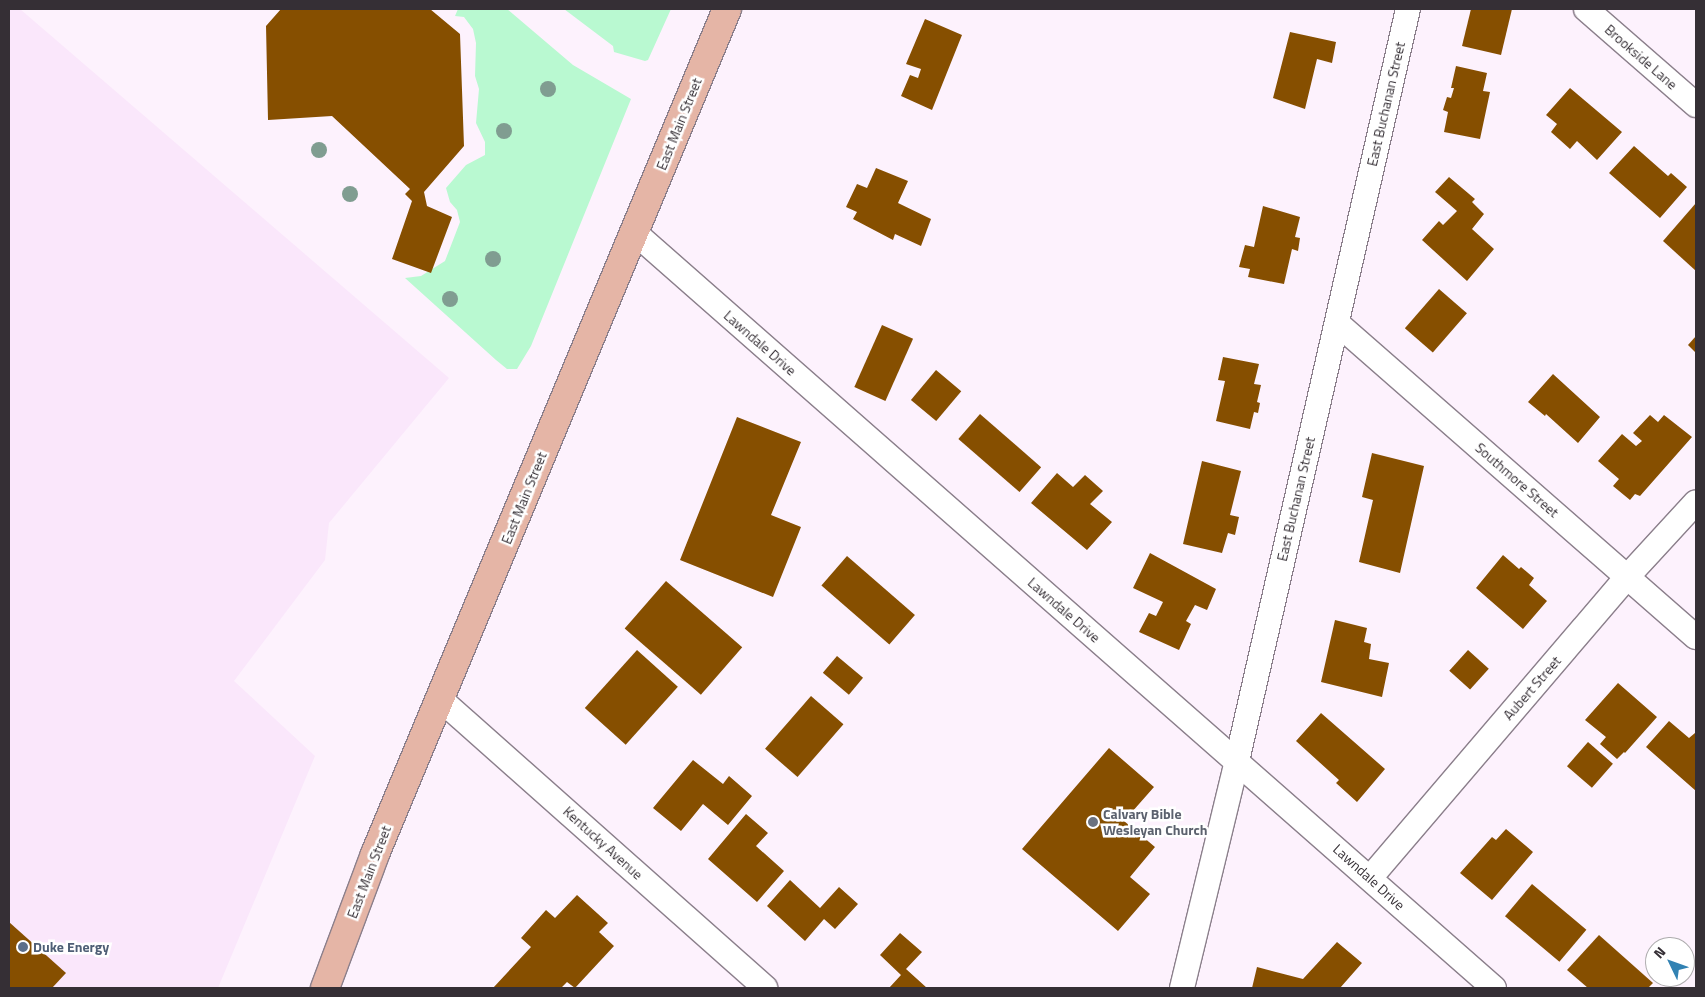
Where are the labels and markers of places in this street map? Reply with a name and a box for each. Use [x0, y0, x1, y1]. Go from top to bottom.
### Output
place label: Calvary Bible Wesleyan Church [1103, 806, 1207, 839]
marker: Calvary Bible Wesleyan Church [1087, 816, 1099, 828]
place label: Duke Energy [33, 939, 109, 955]
marker: Duke Energy [17, 941, 29, 953]

